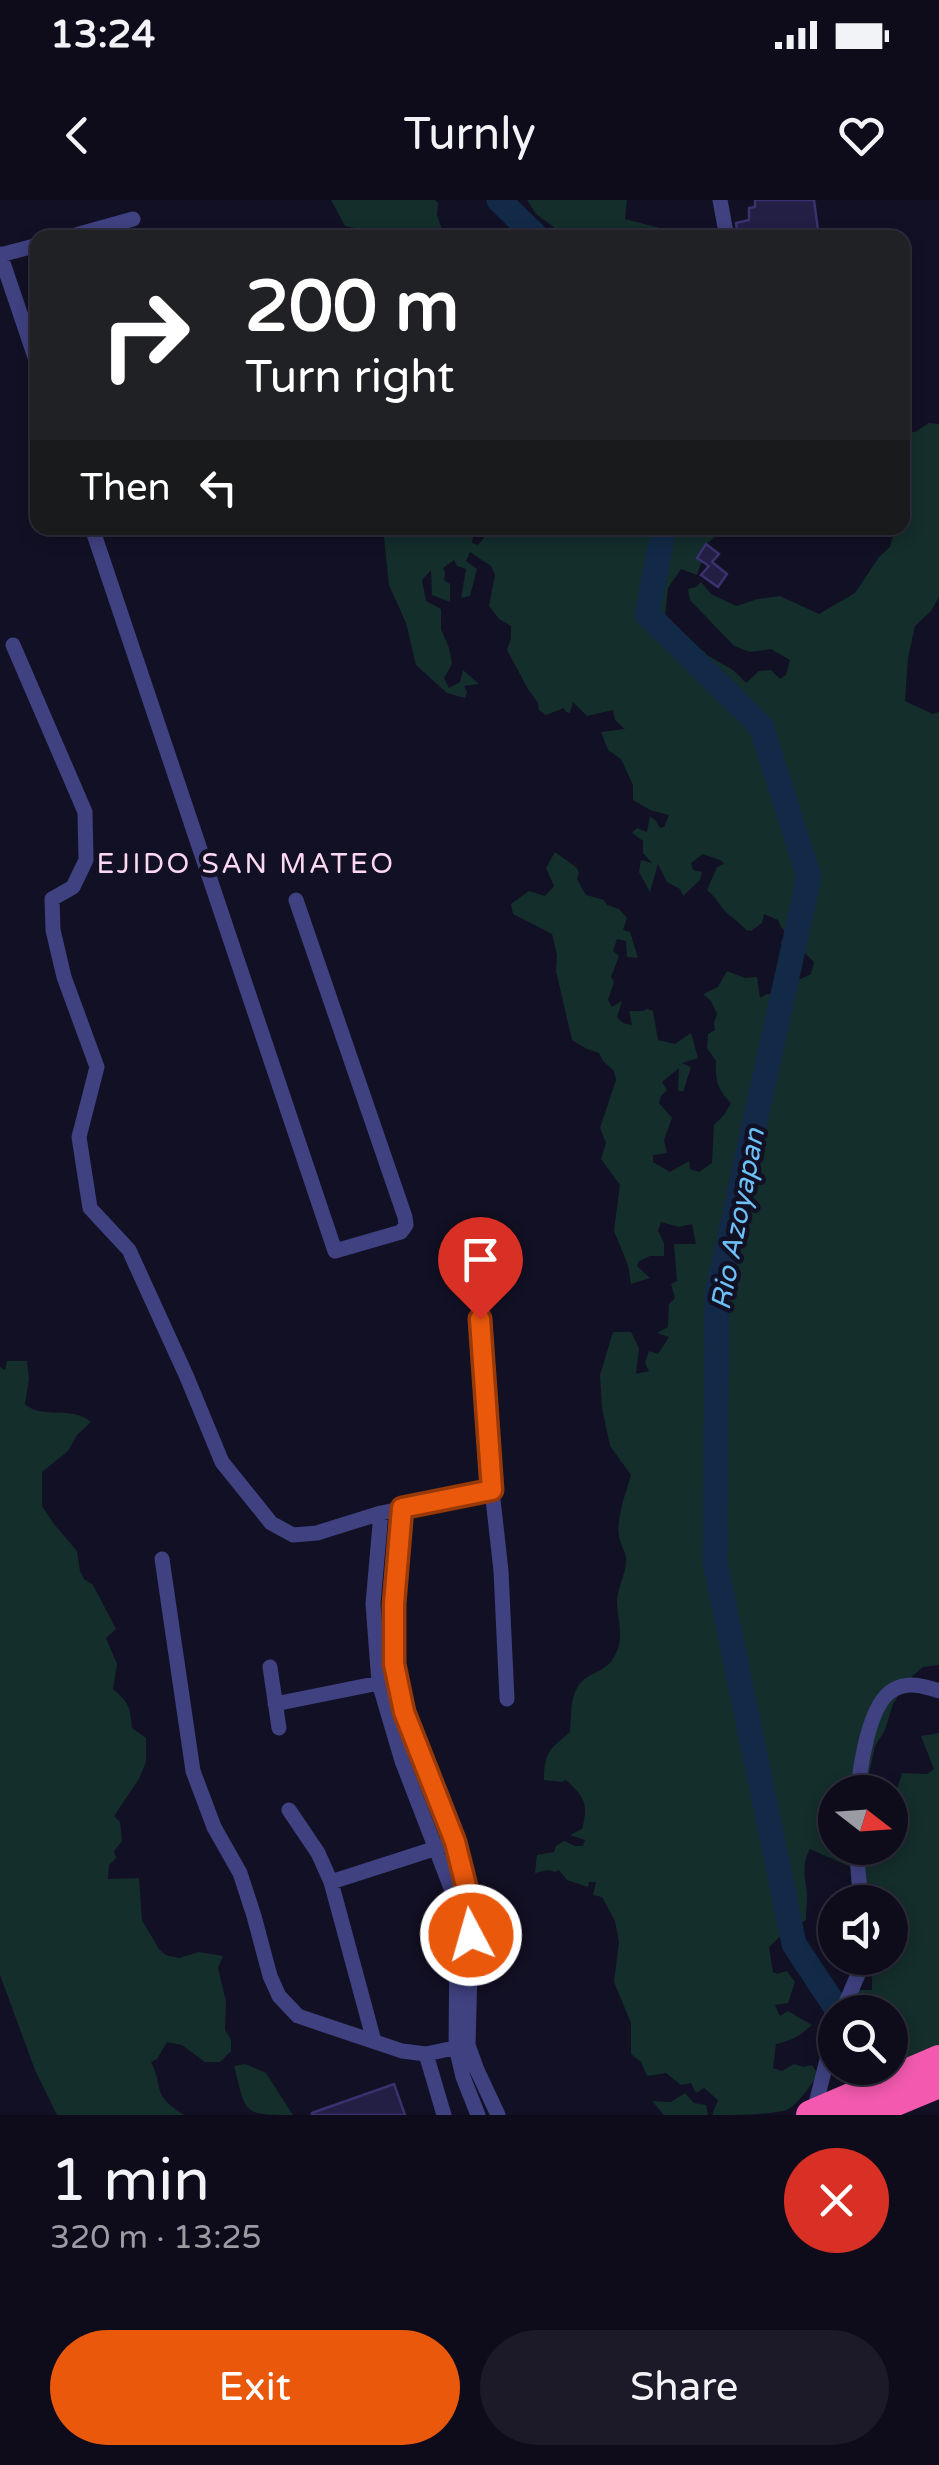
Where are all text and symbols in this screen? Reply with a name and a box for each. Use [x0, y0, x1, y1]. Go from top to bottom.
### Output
text: 13:24 [50, 12, 155, 58]
icon: back [50, 108, 105, 163]
text: Turnly [403, 108, 536, 162]
icon: heart [834, 108, 889, 163]
text: 200 m [245, 266, 459, 350]
icon: right [80, 270, 210, 400]
text: Turn right [245, 351, 454, 405]
icon: left [191, 460, 246, 515]
text: Then [80, 465, 171, 511]
district label: EJIDO SAN MATEO [97, 847, 396, 881]
water label: Rio Azoyapan [704, 1125, 772, 1313]
pin [438, 1217, 523, 1320]
icon: arrive [453, 1232, 508, 1287]
north arrow [818, 1775, 908, 1865]
map controls [818, 1775, 908, 2085]
position arrow [419, 1883, 523, 1987]
button: sound [818, 1885, 908, 1975]
button: search [818, 1995, 908, 2085]
text: 1 min [50, 2145, 210, 2217]
button: close [784, 2148, 889, 2253]
text: 320 m · 13:25 [50, 2219, 262, 2257]
button: Exit [50, 2330, 460, 2445]
button: Share [480, 2330, 889, 2445]

